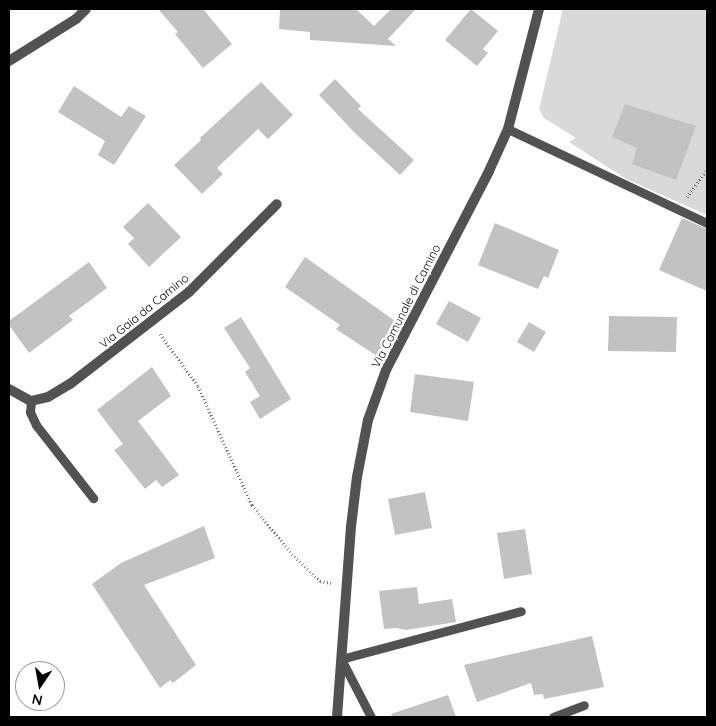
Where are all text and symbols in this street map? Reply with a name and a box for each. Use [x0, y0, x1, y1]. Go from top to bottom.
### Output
street label: Via Comunale di Camino [369, 242, 443, 370]
street label: Via Gaia da Camino [96, 271, 192, 351]
north arrow [15, 661, 65, 711]
text: N [30, 690, 44, 710]

